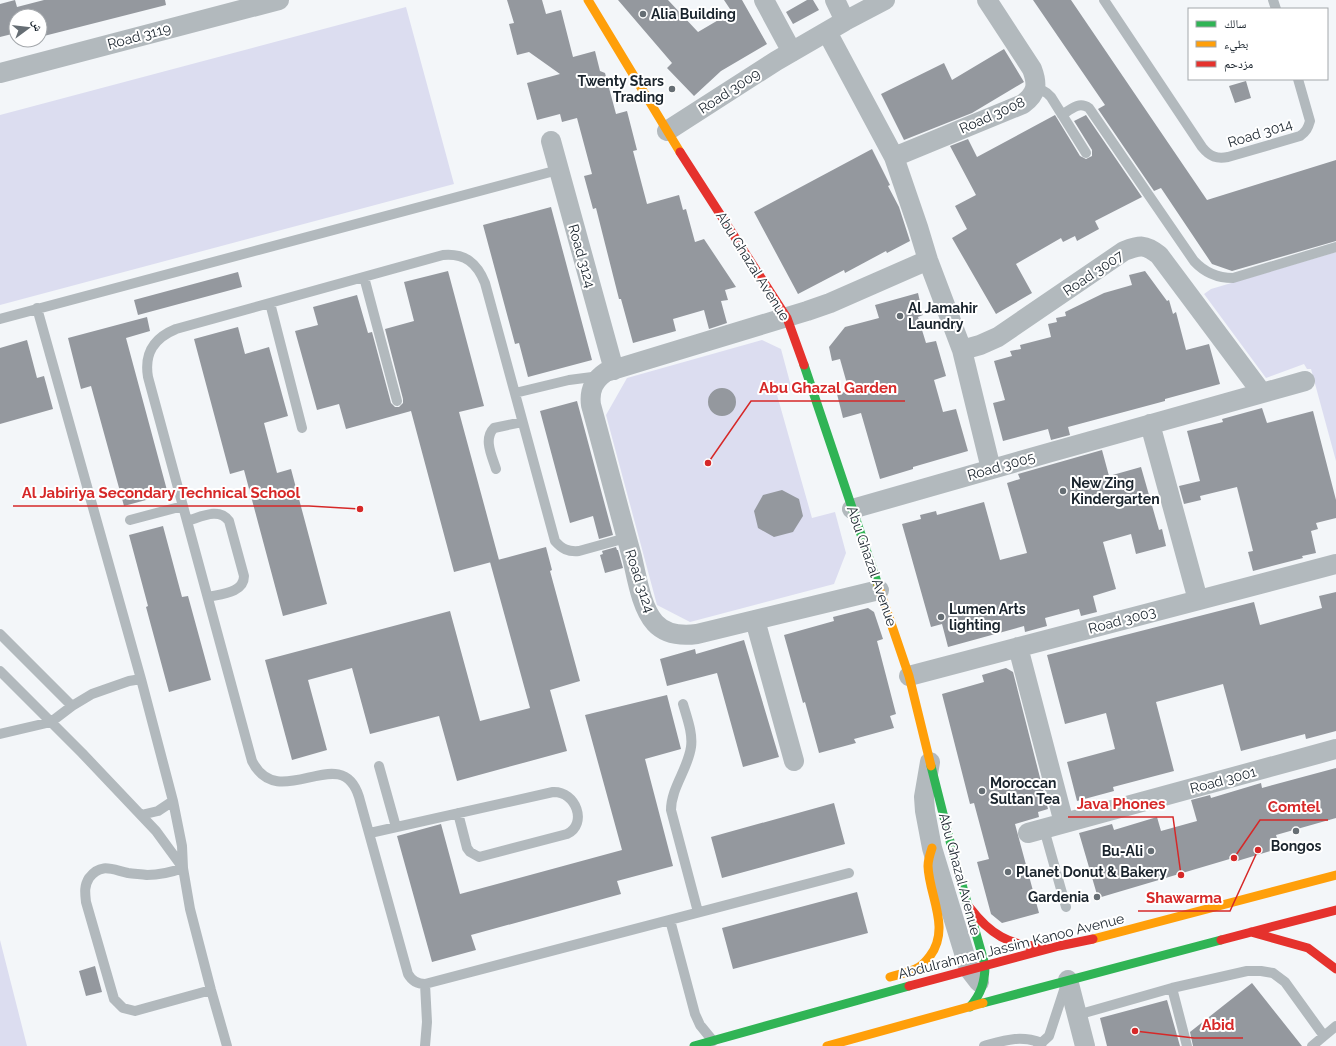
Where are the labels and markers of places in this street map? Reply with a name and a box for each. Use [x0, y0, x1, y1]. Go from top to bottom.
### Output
place label: Alia Building [651, 6, 736, 22]
marker: Alia Building [638, 9, 648, 19]
place label: Twenty Stars Trading [578, 73, 664, 105]
marker: Twenty Stars Trading [667, 84, 677, 94]
place label: Al Jamahir Laundry [908, 300, 978, 332]
marker: Al Jamahir Laundry [895, 311, 905, 321]
callout: Abu Ghazal Garden [751, 374, 905, 401]
place label: New Zing Kindergarten [1071, 475, 1160, 507]
callout: Al Jabiriya Secondary Technical School [13, 479, 309, 506]
marker: New Zing Kindergarten [1058, 486, 1068, 496]
place label: Lumen Arts lighting [949, 601, 1026, 633]
marker: Lumen Arts lighting [936, 612, 946, 622]
place label: Moroccan Sultan Tea [990, 775, 1060, 807]
marker: Moroccan Sultan Tea [977, 786, 987, 796]
callout: Java Phones [1068, 790, 1173, 817]
callout: Comtel [1260, 793, 1328, 820]
marker: Bongos [1291, 826, 1301, 836]
place label: Bongos [1271, 838, 1321, 854]
place label: Bu-Ali [1102, 843, 1143, 859]
marker: Bu-Ali [1146, 846, 1156, 856]
place label: Planet Donut & Bakery [1016, 864, 1167, 880]
marker: Planet Donut & Bakery [1003, 867, 1013, 877]
callout: Shawarma [1138, 884, 1230, 911]
place label: Gardenia [1028, 889, 1089, 905]
marker: Gardenia [1092, 892, 1102, 902]
callout: Abid [1194, 1011, 1243, 1038]

